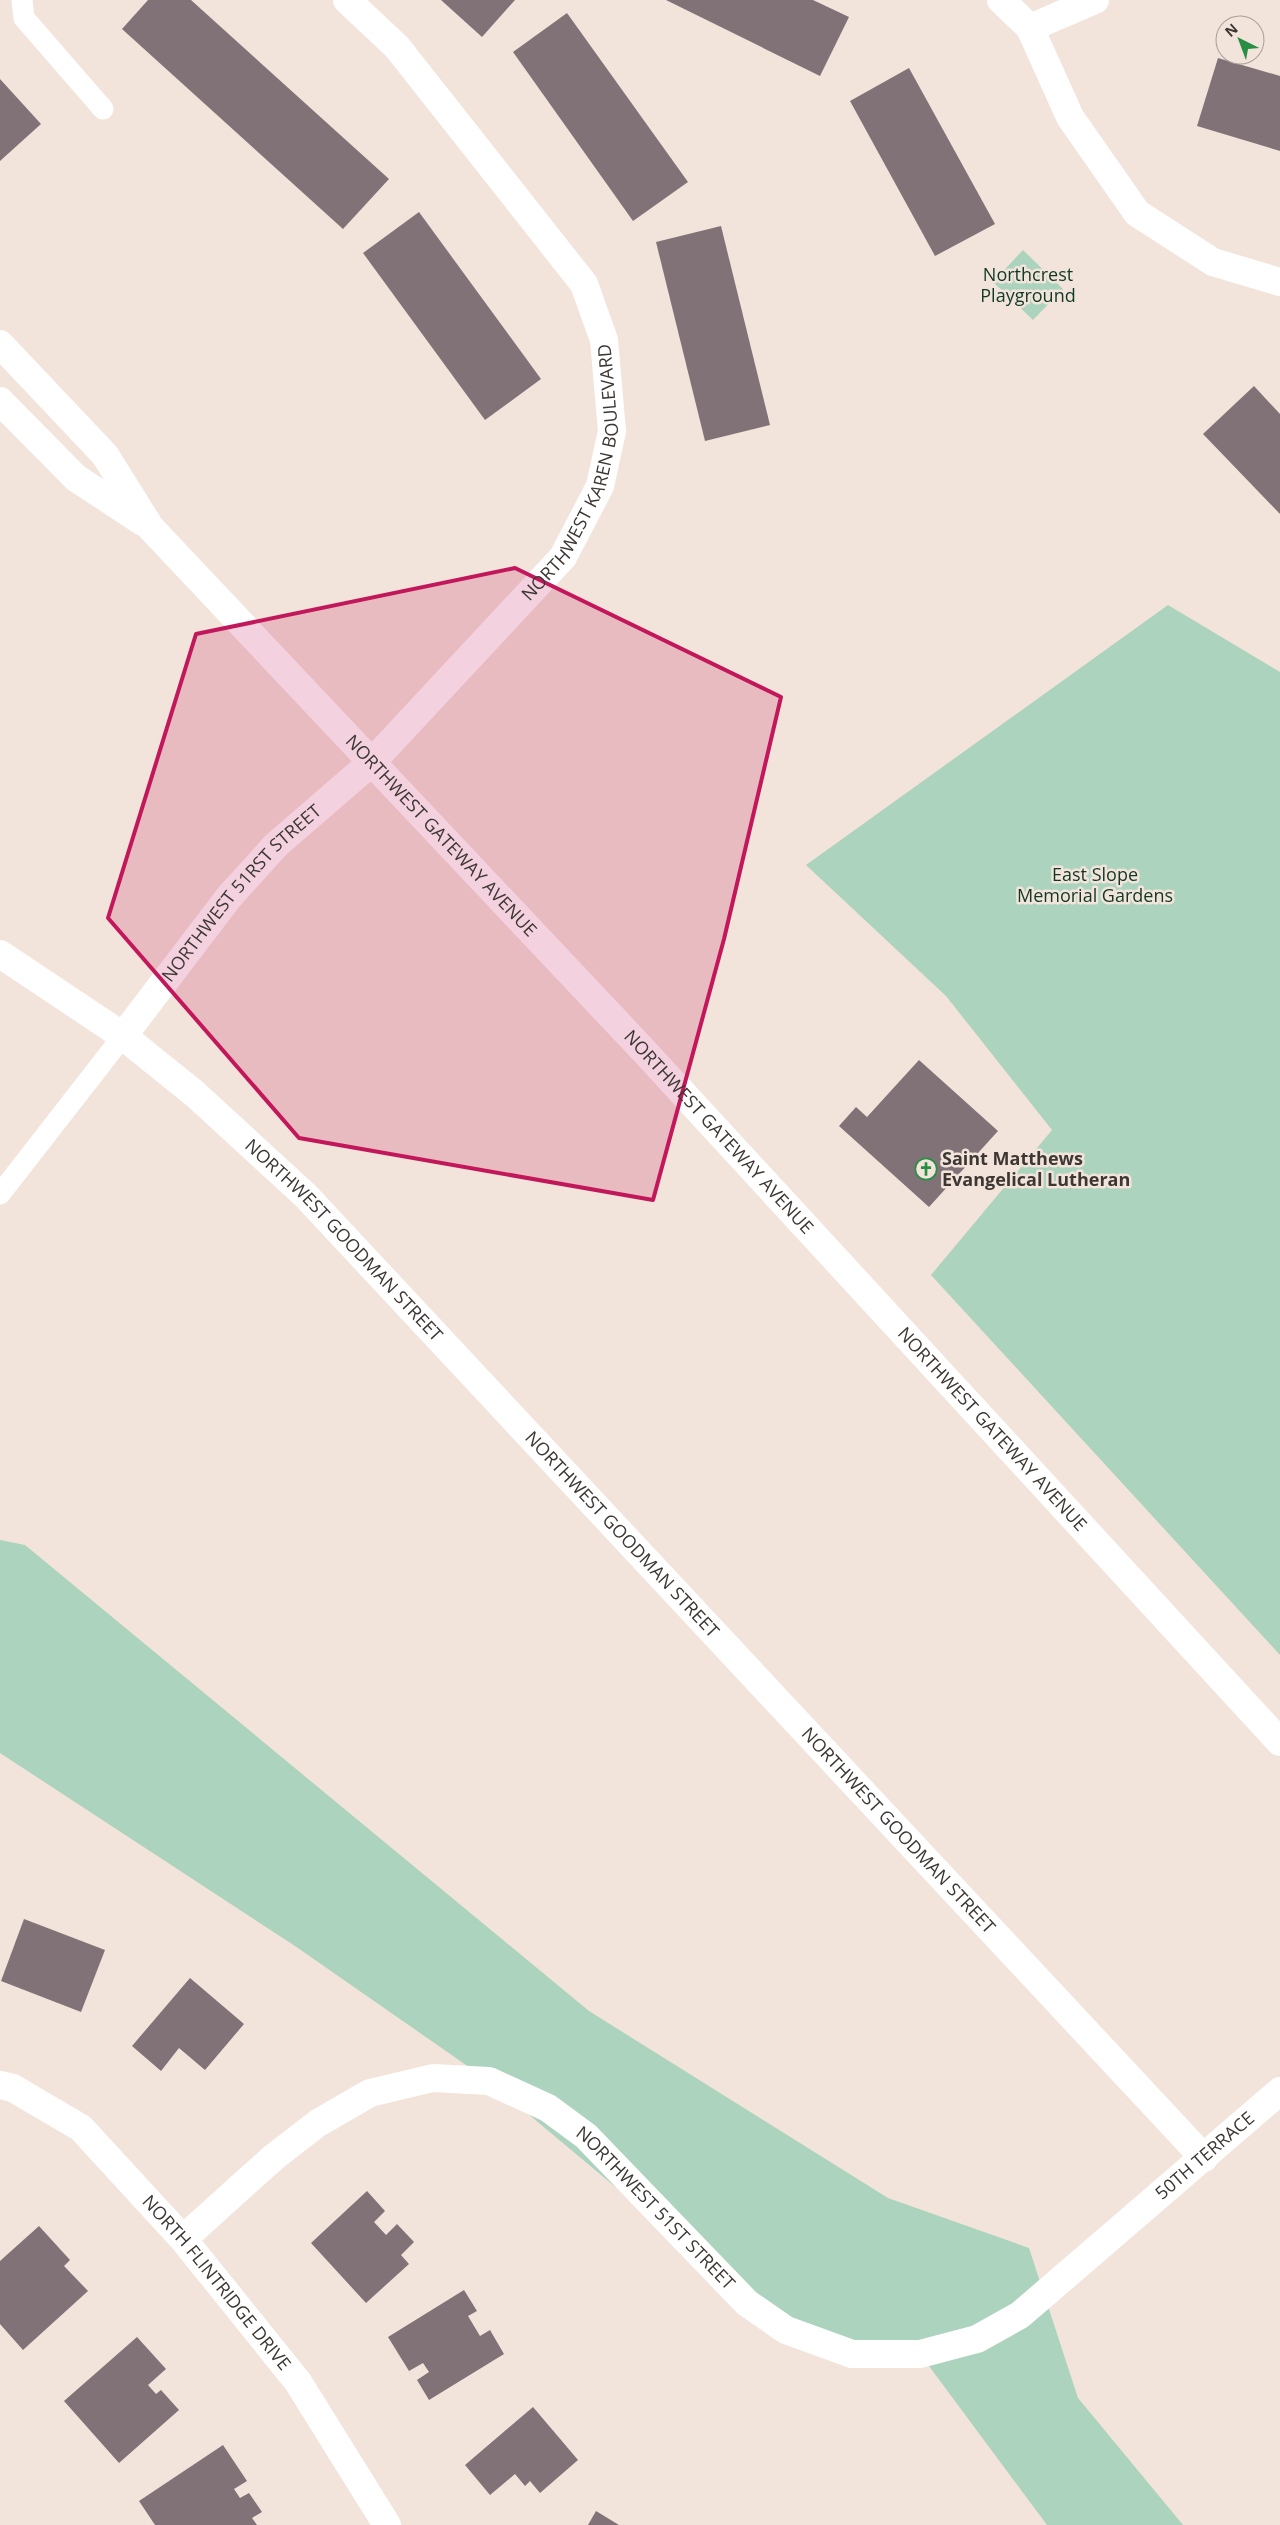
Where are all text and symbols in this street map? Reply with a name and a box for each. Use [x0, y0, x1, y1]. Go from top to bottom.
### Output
north arrow [1215, 15, 1265, 65]
text: N [1220, 19, 1242, 41]
park label: Northcrest Playground [980, 262, 1076, 307]
street label: NORTHWEST KAREN BOULEVARD [516, 343, 623, 605]
street label: NORTHWEST GATEWAY AVENUE [341, 729, 543, 941]
street label: NORTHWEST 51RST STREET [156, 798, 326, 986]
park label: East Slope Memorial Gardens [1017, 862, 1173, 907]
street label: NORTHWEST GATEWAY AVENUE [619, 1024, 819, 1238]
street label: NORTHWEST GOODMAN STREET [240, 1133, 449, 1346]
place label: Saint Matthews Evangelical Lutheran [942, 1146, 1130, 1191]
church icon: Saint Matthews Evangelical Lutheran [914, 1157, 938, 1181]
street label: NORTHWEST GATEWAY AVENUE [893, 1322, 1093, 1536]
street label: NORTHWEST GOODMAN STREET [520, 1425, 725, 1642]
street label: NORTHWEST GOODMAN STREET [797, 1722, 1001, 1938]
street label: 50TH TERRACE [1150, 2106, 1259, 2204]
street label: NORTHWEST 51ST STREET [572, 2120, 741, 2294]
street label: NORTH FLINTRIDGE DRIVE [137, 2189, 297, 2375]

